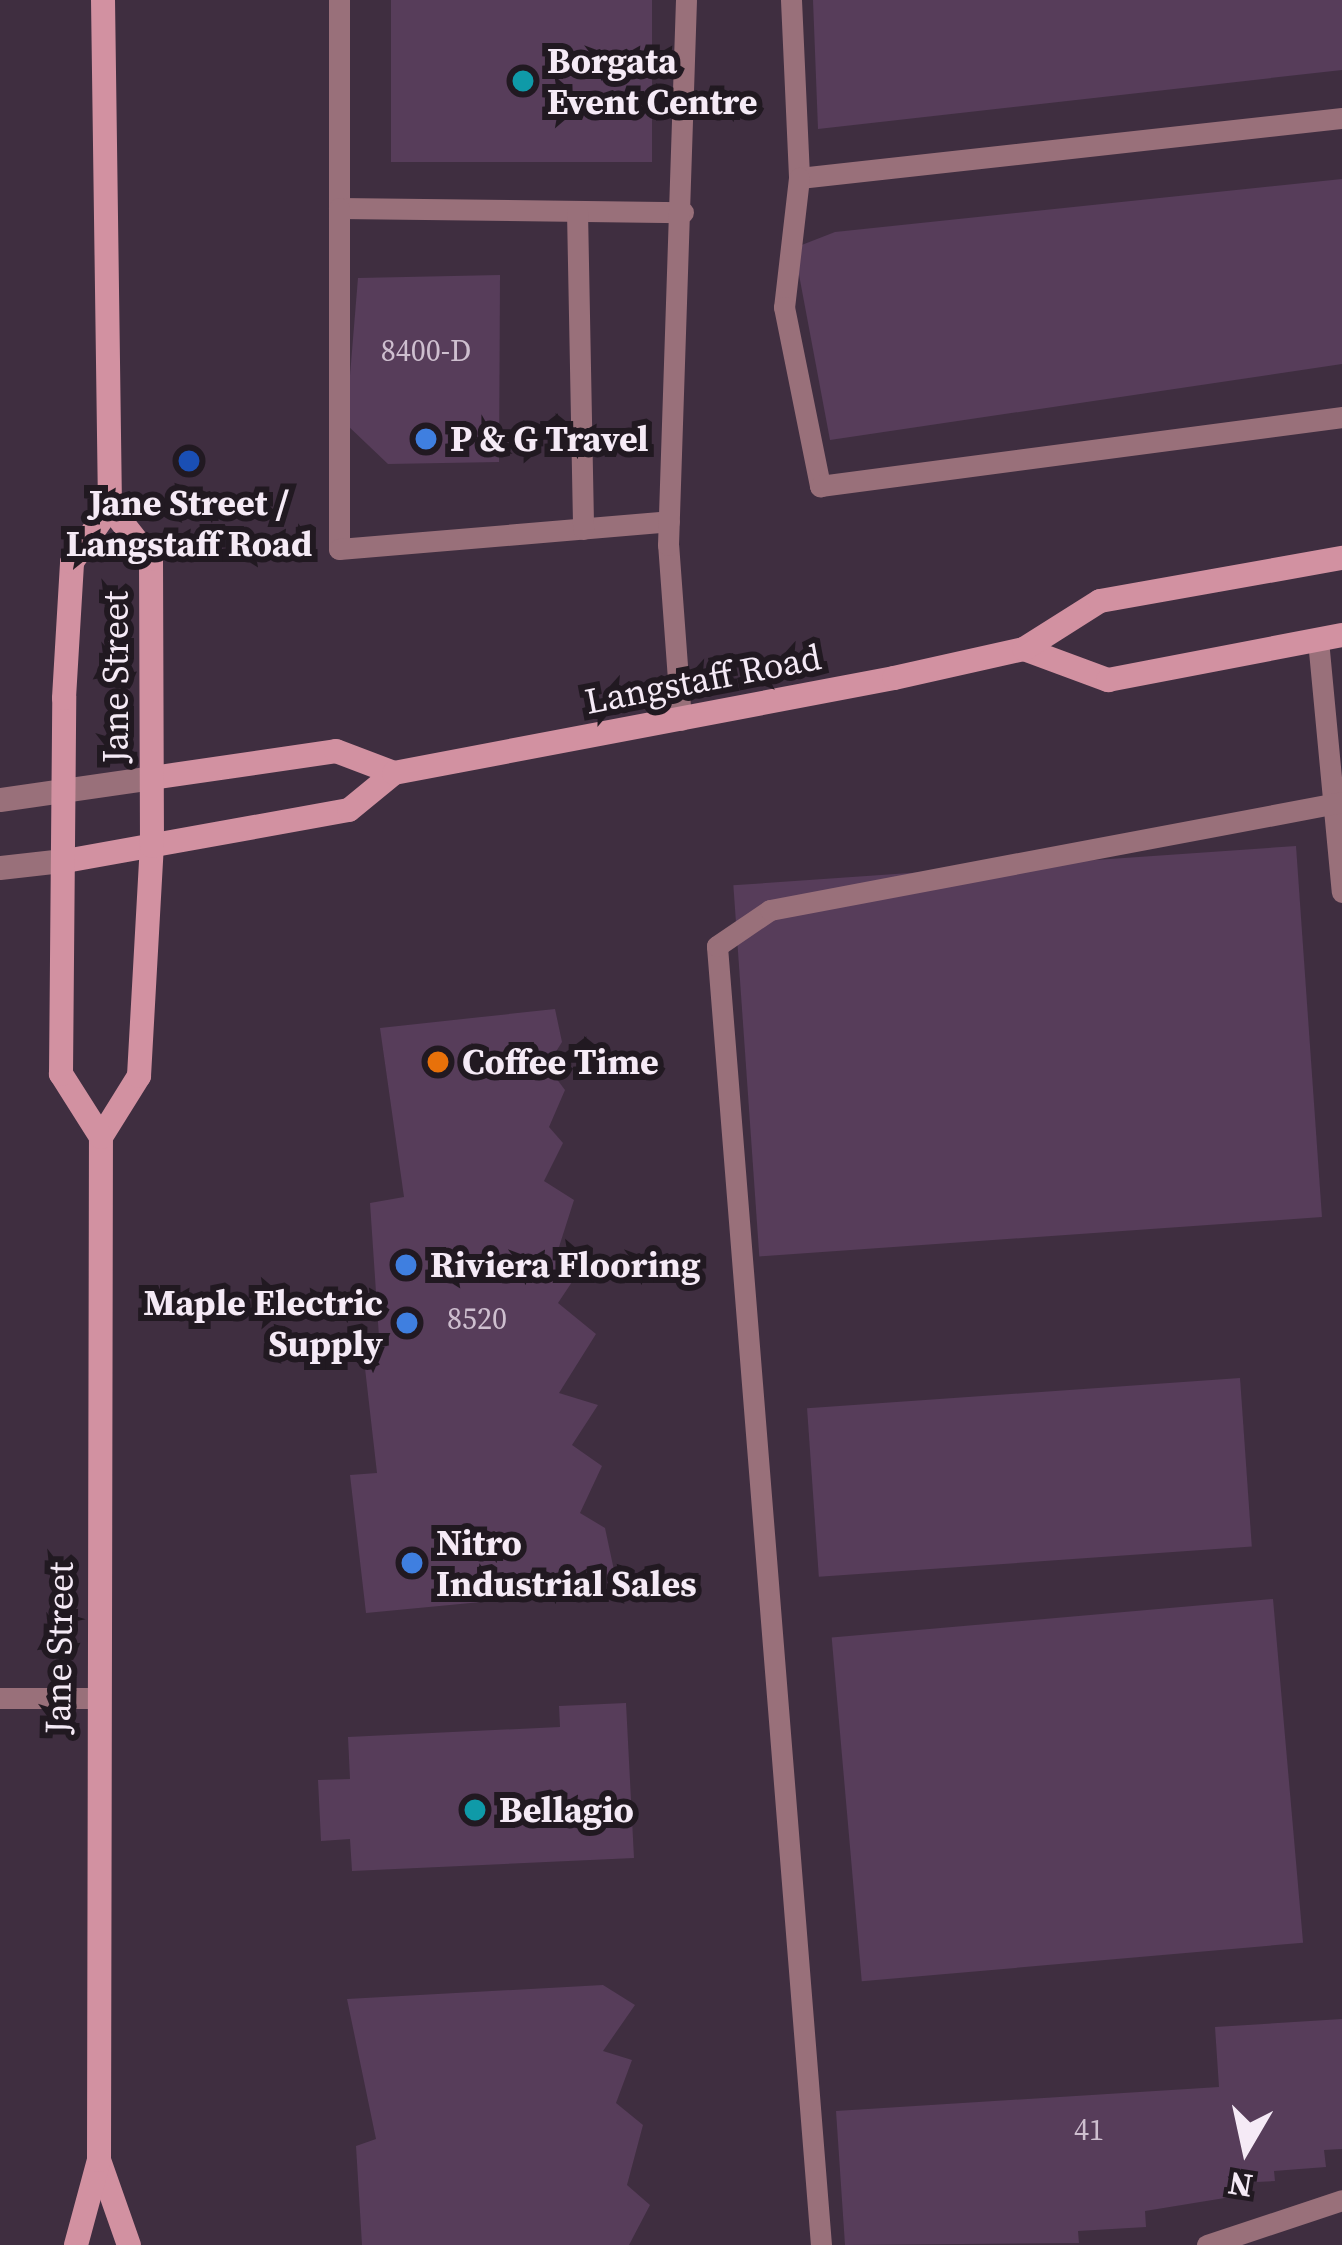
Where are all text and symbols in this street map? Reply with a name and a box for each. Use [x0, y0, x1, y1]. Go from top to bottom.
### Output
place label: Borgata Event Centre [547, 38, 757, 123]
marker: Borgata Event Centre [510, 68, 536, 94]
house number: 8400-D [381, 333, 471, 369]
place label: P & G Travel [450, 417, 649, 461]
marker: P & G Travel [413, 426, 439, 452]
marker: Jane Street / Langstaff Road [176, 448, 202, 474]
place label: Jane Street / Langstaff Road [66, 480, 312, 565]
street label: Jane Street [94, 591, 138, 763]
street label: Langstaff Road [581, 635, 825, 723]
place label: Coffee Time [462, 1040, 659, 1084]
marker: Coffee Time [425, 1049, 451, 1075]
place label: Riviera Flooring [430, 1243, 700, 1287]
marker: Riviera Flooring [393, 1252, 419, 1278]
place label: Maple Electric Supply [144, 1280, 383, 1365]
house number: 8520 [447, 1301, 507, 1337]
marker: Maple Electric Supply [394, 1310, 420, 1336]
place label: Nitro Industrial Sales [436, 1520, 697, 1605]
marker: Nitro Industrial Sales [399, 1550, 425, 1576]
street label: Jane Street [36, 1561, 82, 1735]
place label: Bellagio [499, 1788, 634, 1832]
marker: Bellagio [462, 1797, 488, 1823]
north arrow [1186, 2089, 1306, 2209]
house number: 41 [1074, 2112, 1104, 2148]
text: N [1225, 2161, 1256, 2209]

